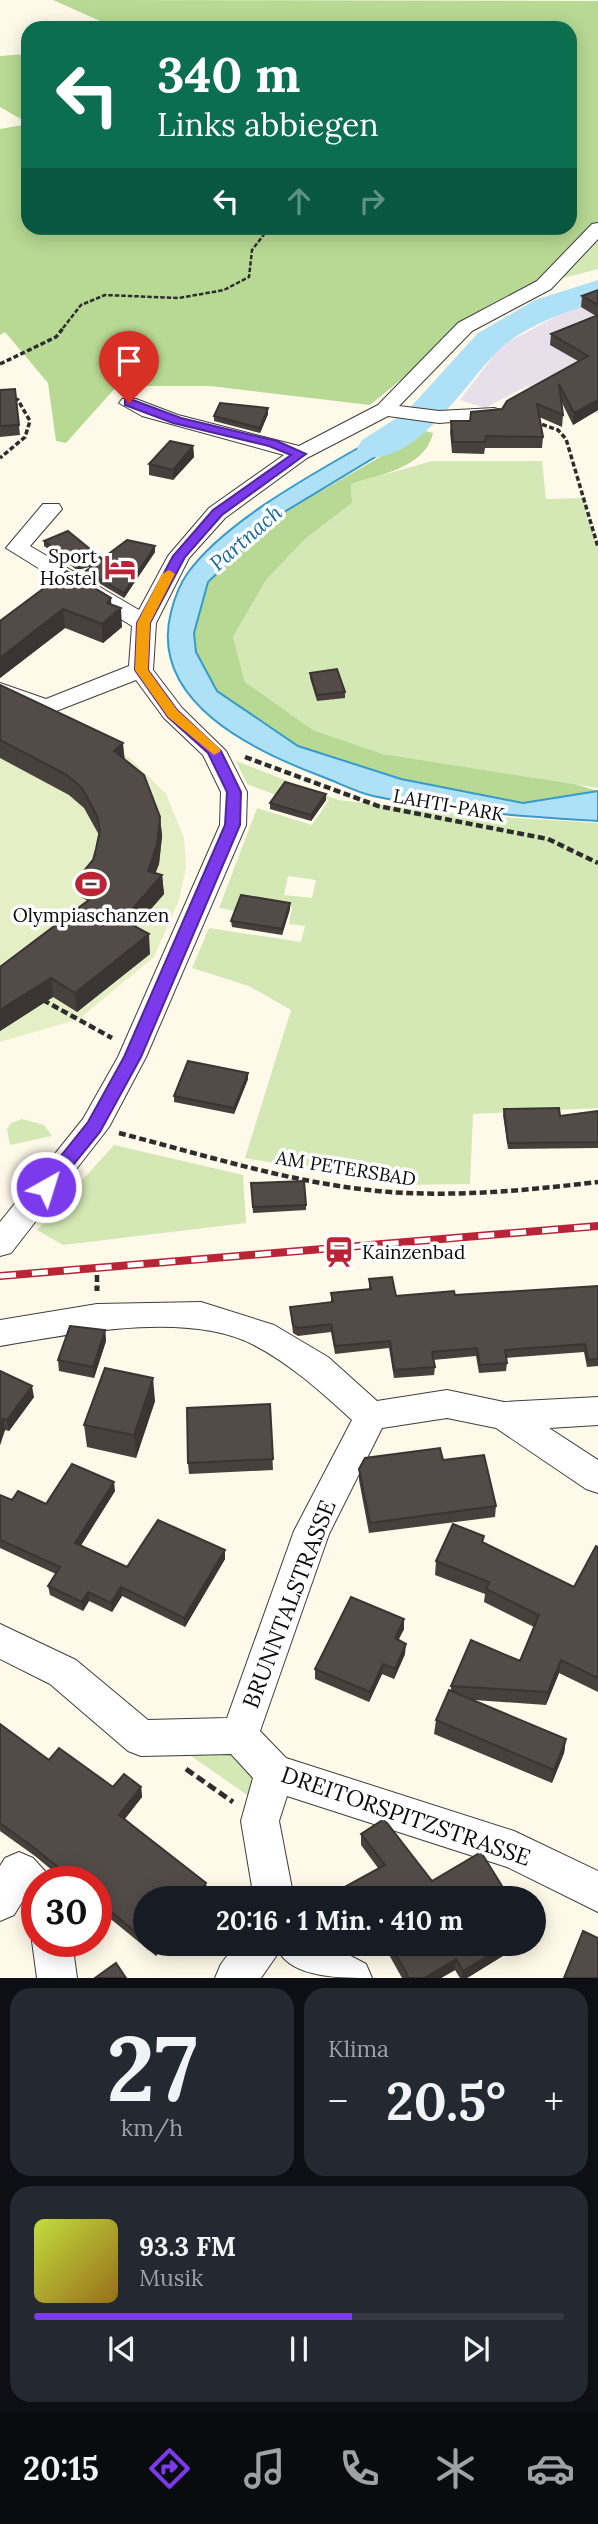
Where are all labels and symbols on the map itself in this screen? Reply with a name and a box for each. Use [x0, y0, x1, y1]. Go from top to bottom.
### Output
pin [99, 331, 159, 403]
water label: Partnach [204, 499, 287, 576]
place label: Sport Hostel [40, 544, 98, 590]
hotel icon: Sport Hostel [103, 550, 137, 584]
street label: LAHTI-PARK [391, 783, 507, 827]
sports icon: Olympiaschanzen [74, 867, 108, 901]
place label: Olympiaschanzen [13, 903, 169, 927]
street label: AM PETERSBAD [273, 1145, 418, 1191]
position arrow [9, 1150, 83, 1224]
station icon: Kainzenbad [322, 1235, 356, 1269]
place label: Kainzenbad [362, 1240, 465, 1264]
street label: BRUNNTALSTRASSE [235, 1496, 342, 1712]
street label: DREITORSPITZSTRASSE [278, 1759, 535, 1872]
speed limit sign: 30 [21, 1866, 112, 1957]

